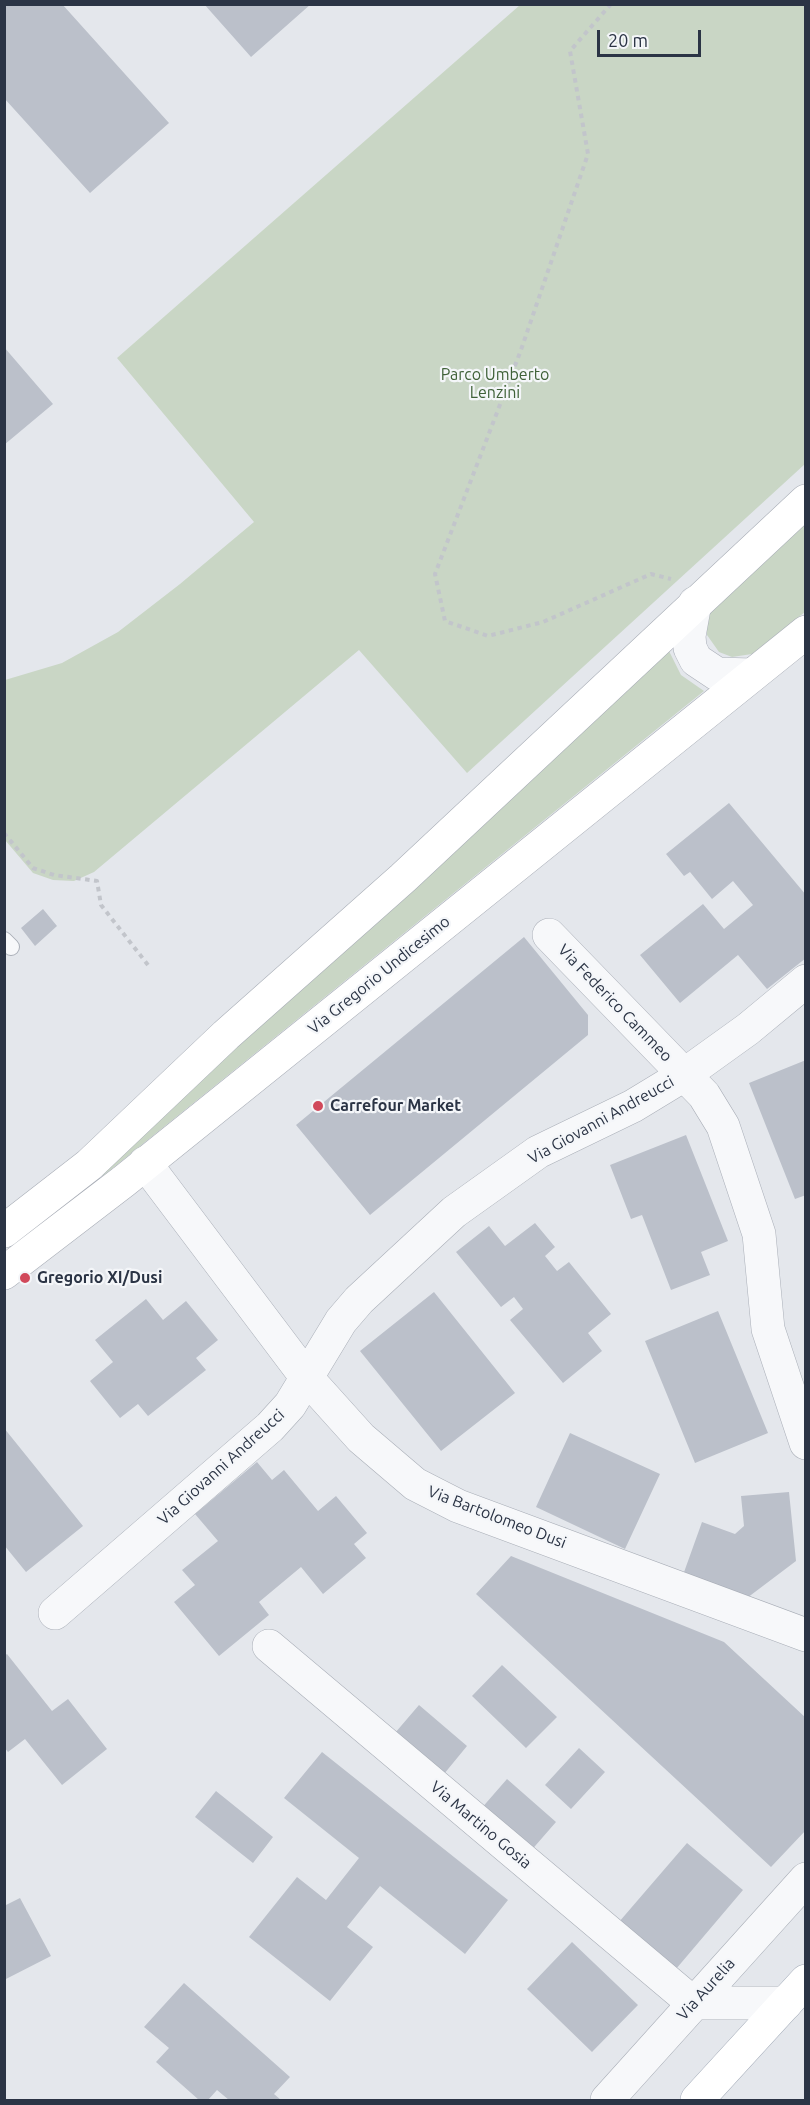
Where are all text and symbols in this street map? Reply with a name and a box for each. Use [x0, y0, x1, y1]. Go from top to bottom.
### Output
scale bar [600, 18, 704, 56]
text: 20 m [608, 30, 648, 50]
park label: Parco Umberto Lenzini [441, 365, 549, 403]
street label: Via Gregorio Undicesimo [304, 912, 454, 1038]
street label: Via Federico Cammeo [554, 940, 676, 1066]
street label: Via Giovanni Andreucci [525, 1072, 677, 1168]
place label: Carrefour Market [330, 1096, 461, 1116]
marker: Carrefour Market [311, 1099, 325, 1113]
place label: Gregorio XI/Dusi [37, 1268, 162, 1288]
marker: Gregorio XI/Dusi [18, 1271, 32, 1285]
street label: Via Giovanni Andreucci [154, 1405, 288, 1529]
street label: Via Bartolomeo Dusi [425, 1482, 569, 1552]
street label: Via Martino Gosia [427, 1777, 535, 1873]
street label: Via Aurelia [673, 1954, 739, 2024]

